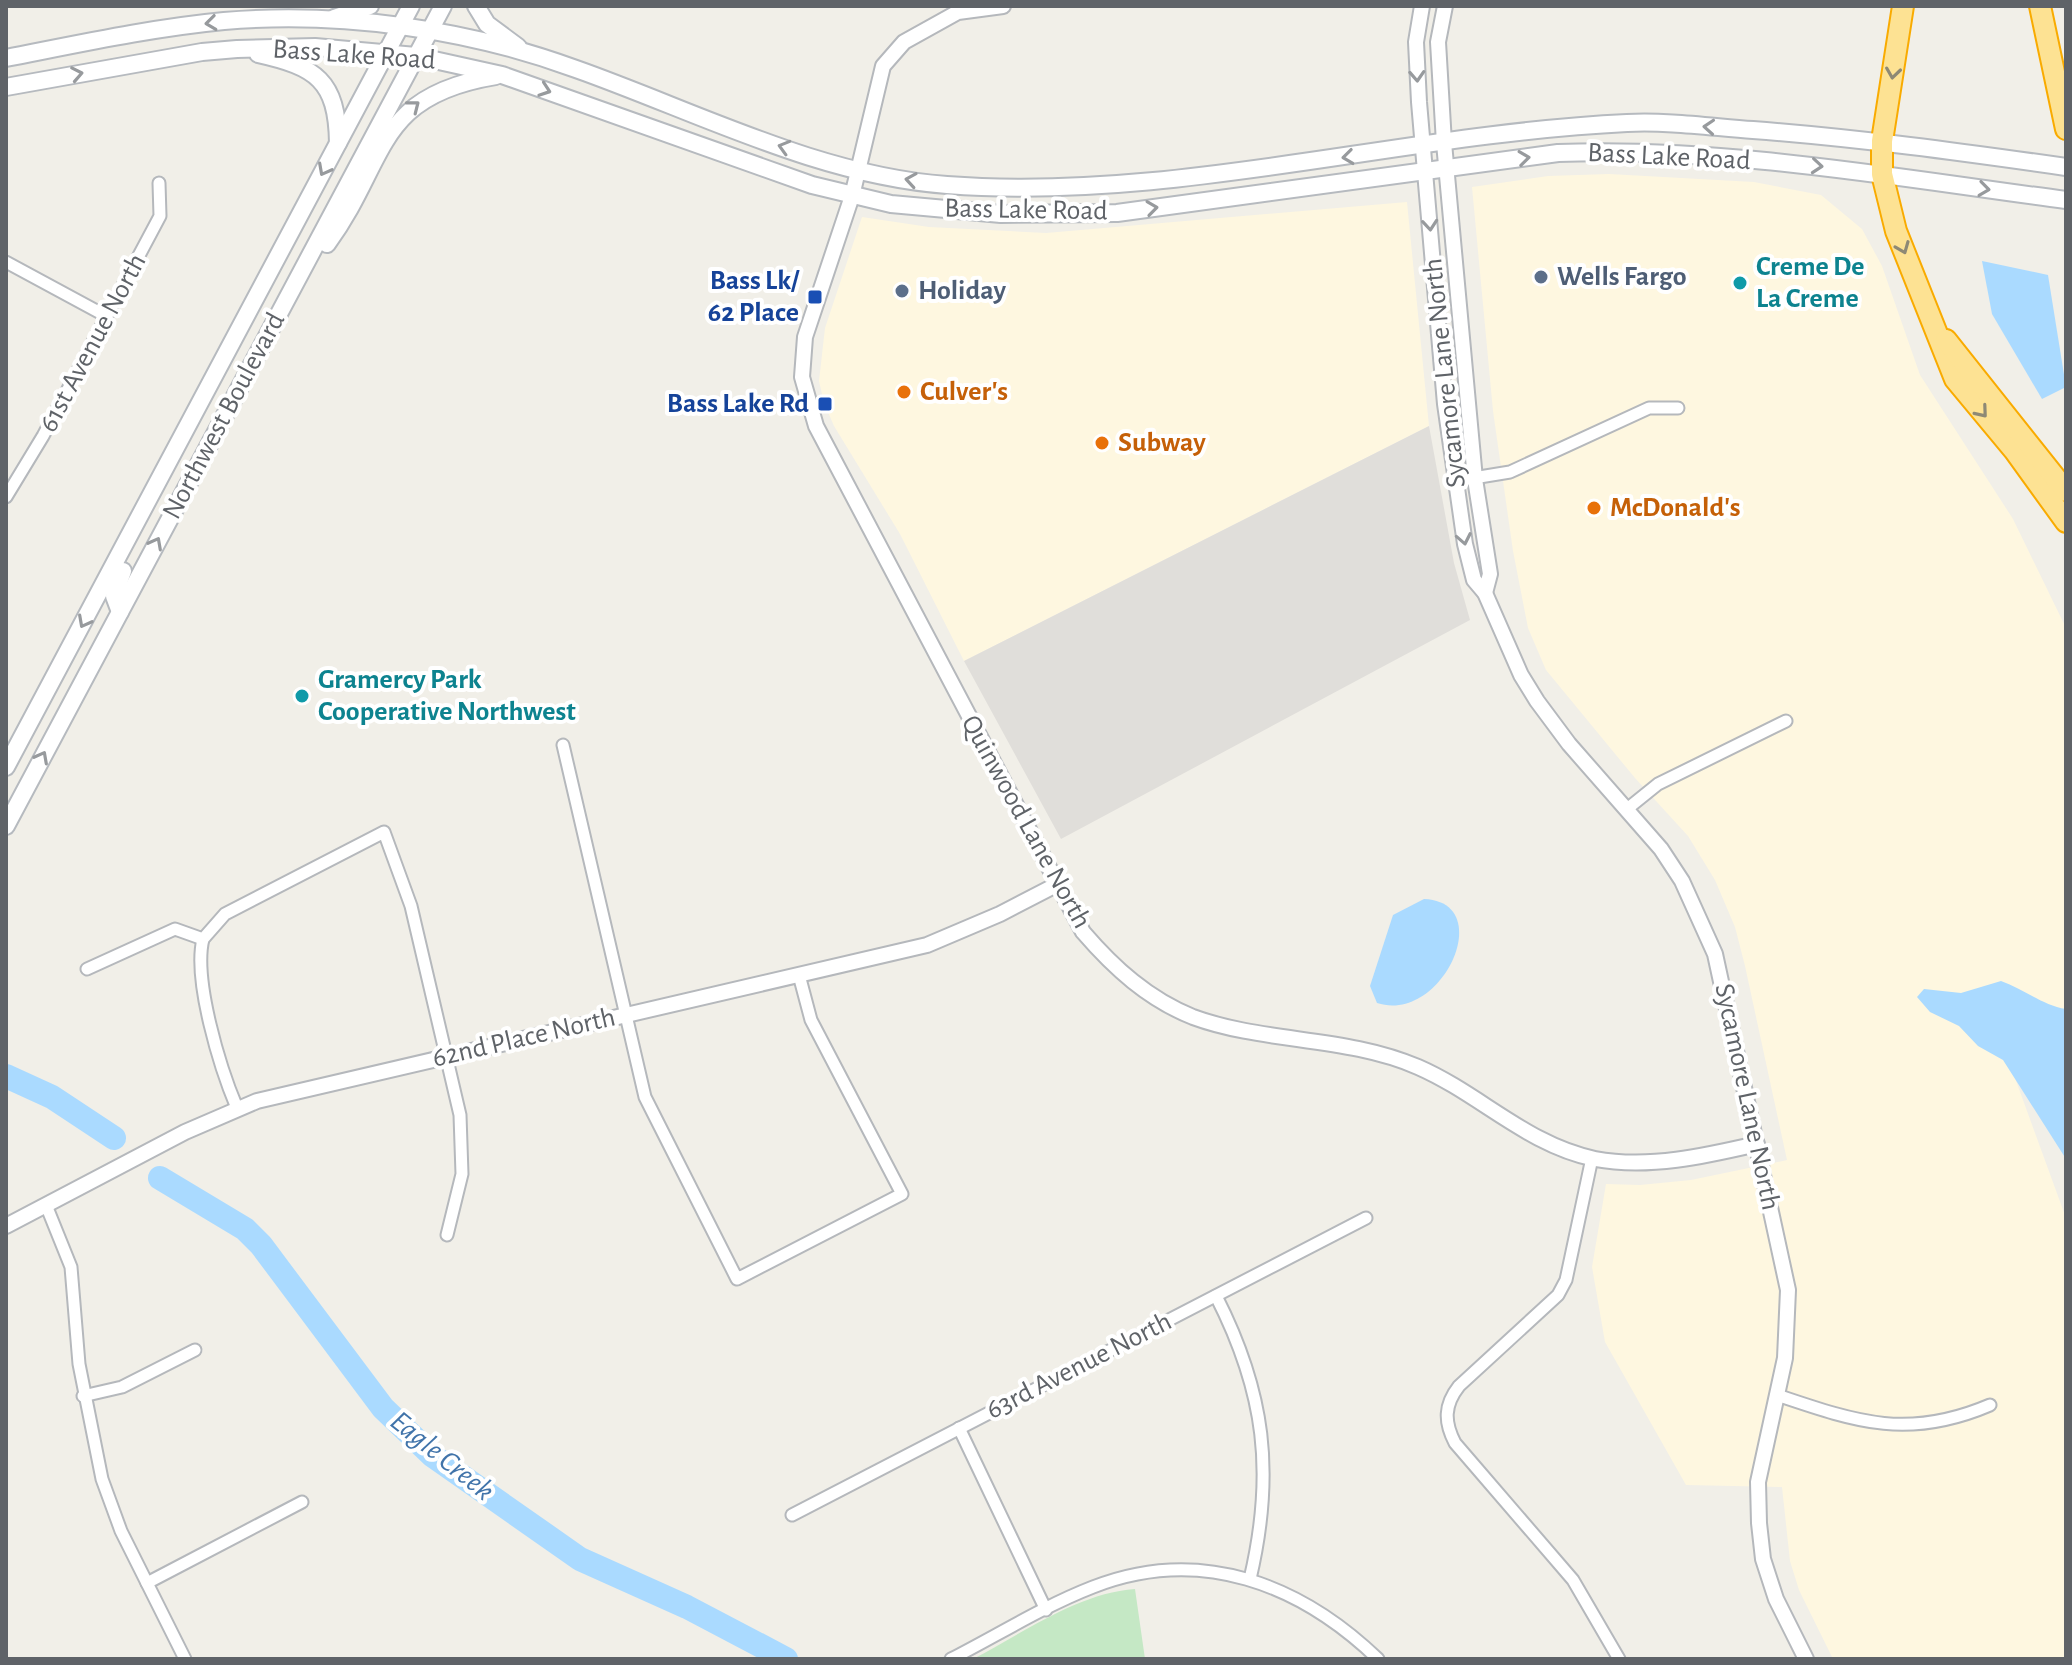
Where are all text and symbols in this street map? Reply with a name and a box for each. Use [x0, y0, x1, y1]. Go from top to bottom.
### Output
one-way arrow [204, 14, 218, 31]
street label: Bass Lake Road [272, 35, 436, 75]
one-way arrow [70, 66, 83, 83]
one-way arrow [1885, 67, 1902, 80]
one-way arrow [1409, 70, 1426, 83]
one-way arrow [538, 80, 552, 96]
one-way arrow [405, 102, 420, 116]
one-way arrow [1702, 119, 1715, 136]
street label: Bass Lake Road [1587, 139, 1751, 175]
one-way arrow [778, 140, 792, 156]
one-way arrow [1341, 148, 1354, 165]
one-way arrow [1518, 149, 1531, 166]
one-way arrow [1811, 157, 1824, 174]
one-way arrow [319, 162, 334, 177]
one-way arrow [905, 172, 918, 189]
one-way arrow [1978, 181, 1991, 198]
street label: Bass Lake Road [944, 195, 1108, 225]
one-way arrow [1145, 200, 1159, 217]
one-way arrow [1421, 218, 1438, 231]
one-way arrow [1894, 240, 1910, 254]
street label: 61st Avenue North [34, 249, 152, 437]
place label: Creme De La Creme [1756, 253, 1864, 313]
street label: Sycamore Lane North [1419, 257, 1471, 489]
place label: Wells Fargo [1557, 263, 1687, 291]
place label: Bass Lk/ 62 Place [708, 267, 800, 327]
marker: Wells Fargo [1532, 268, 1550, 286]
marker: Creme De La Creme [1731, 274, 1749, 292]
place label: Holiday [918, 277, 1006, 305]
marker: Holiday [893, 282, 911, 300]
marker: Bass Lk/ 62 Place [806, 288, 824, 306]
street label: Northwest Boulevard [158, 308, 290, 524]
place label: Culver's [920, 378, 1008, 406]
marker: Culver's [895, 383, 913, 401]
place label: Bass Lake Rd [667, 390, 809, 418]
marker: Bass Lake Rd [816, 395, 834, 413]
one-way arrow [1972, 402, 1987, 417]
place label: Subway [1118, 429, 1206, 457]
marker: Subway [1093, 434, 1111, 452]
place label: McDonald's [1610, 494, 1740, 522]
marker: McDonald's [1585, 499, 1603, 517]
one-way arrow [1455, 531, 1472, 545]
one-way arrow [147, 537, 162, 552]
one-way arrow [78, 614, 93, 629]
place label: Gramercy Park Cooperative Northwest [318, 666, 576, 726]
marker: Gramercy Park Cooperative Northwest [293, 687, 311, 705]
street label: Quinwood Lane North [956, 711, 1096, 933]
one-way arrow [33, 751, 48, 766]
street label: Sycamore Lane North [1709, 981, 1785, 1213]
street label: 62nd Place North [430, 1003, 618, 1073]
street label: 63rd Avenue North [982, 1307, 1176, 1425]
water label: Eagle Creek [385, 1406, 499, 1507]

